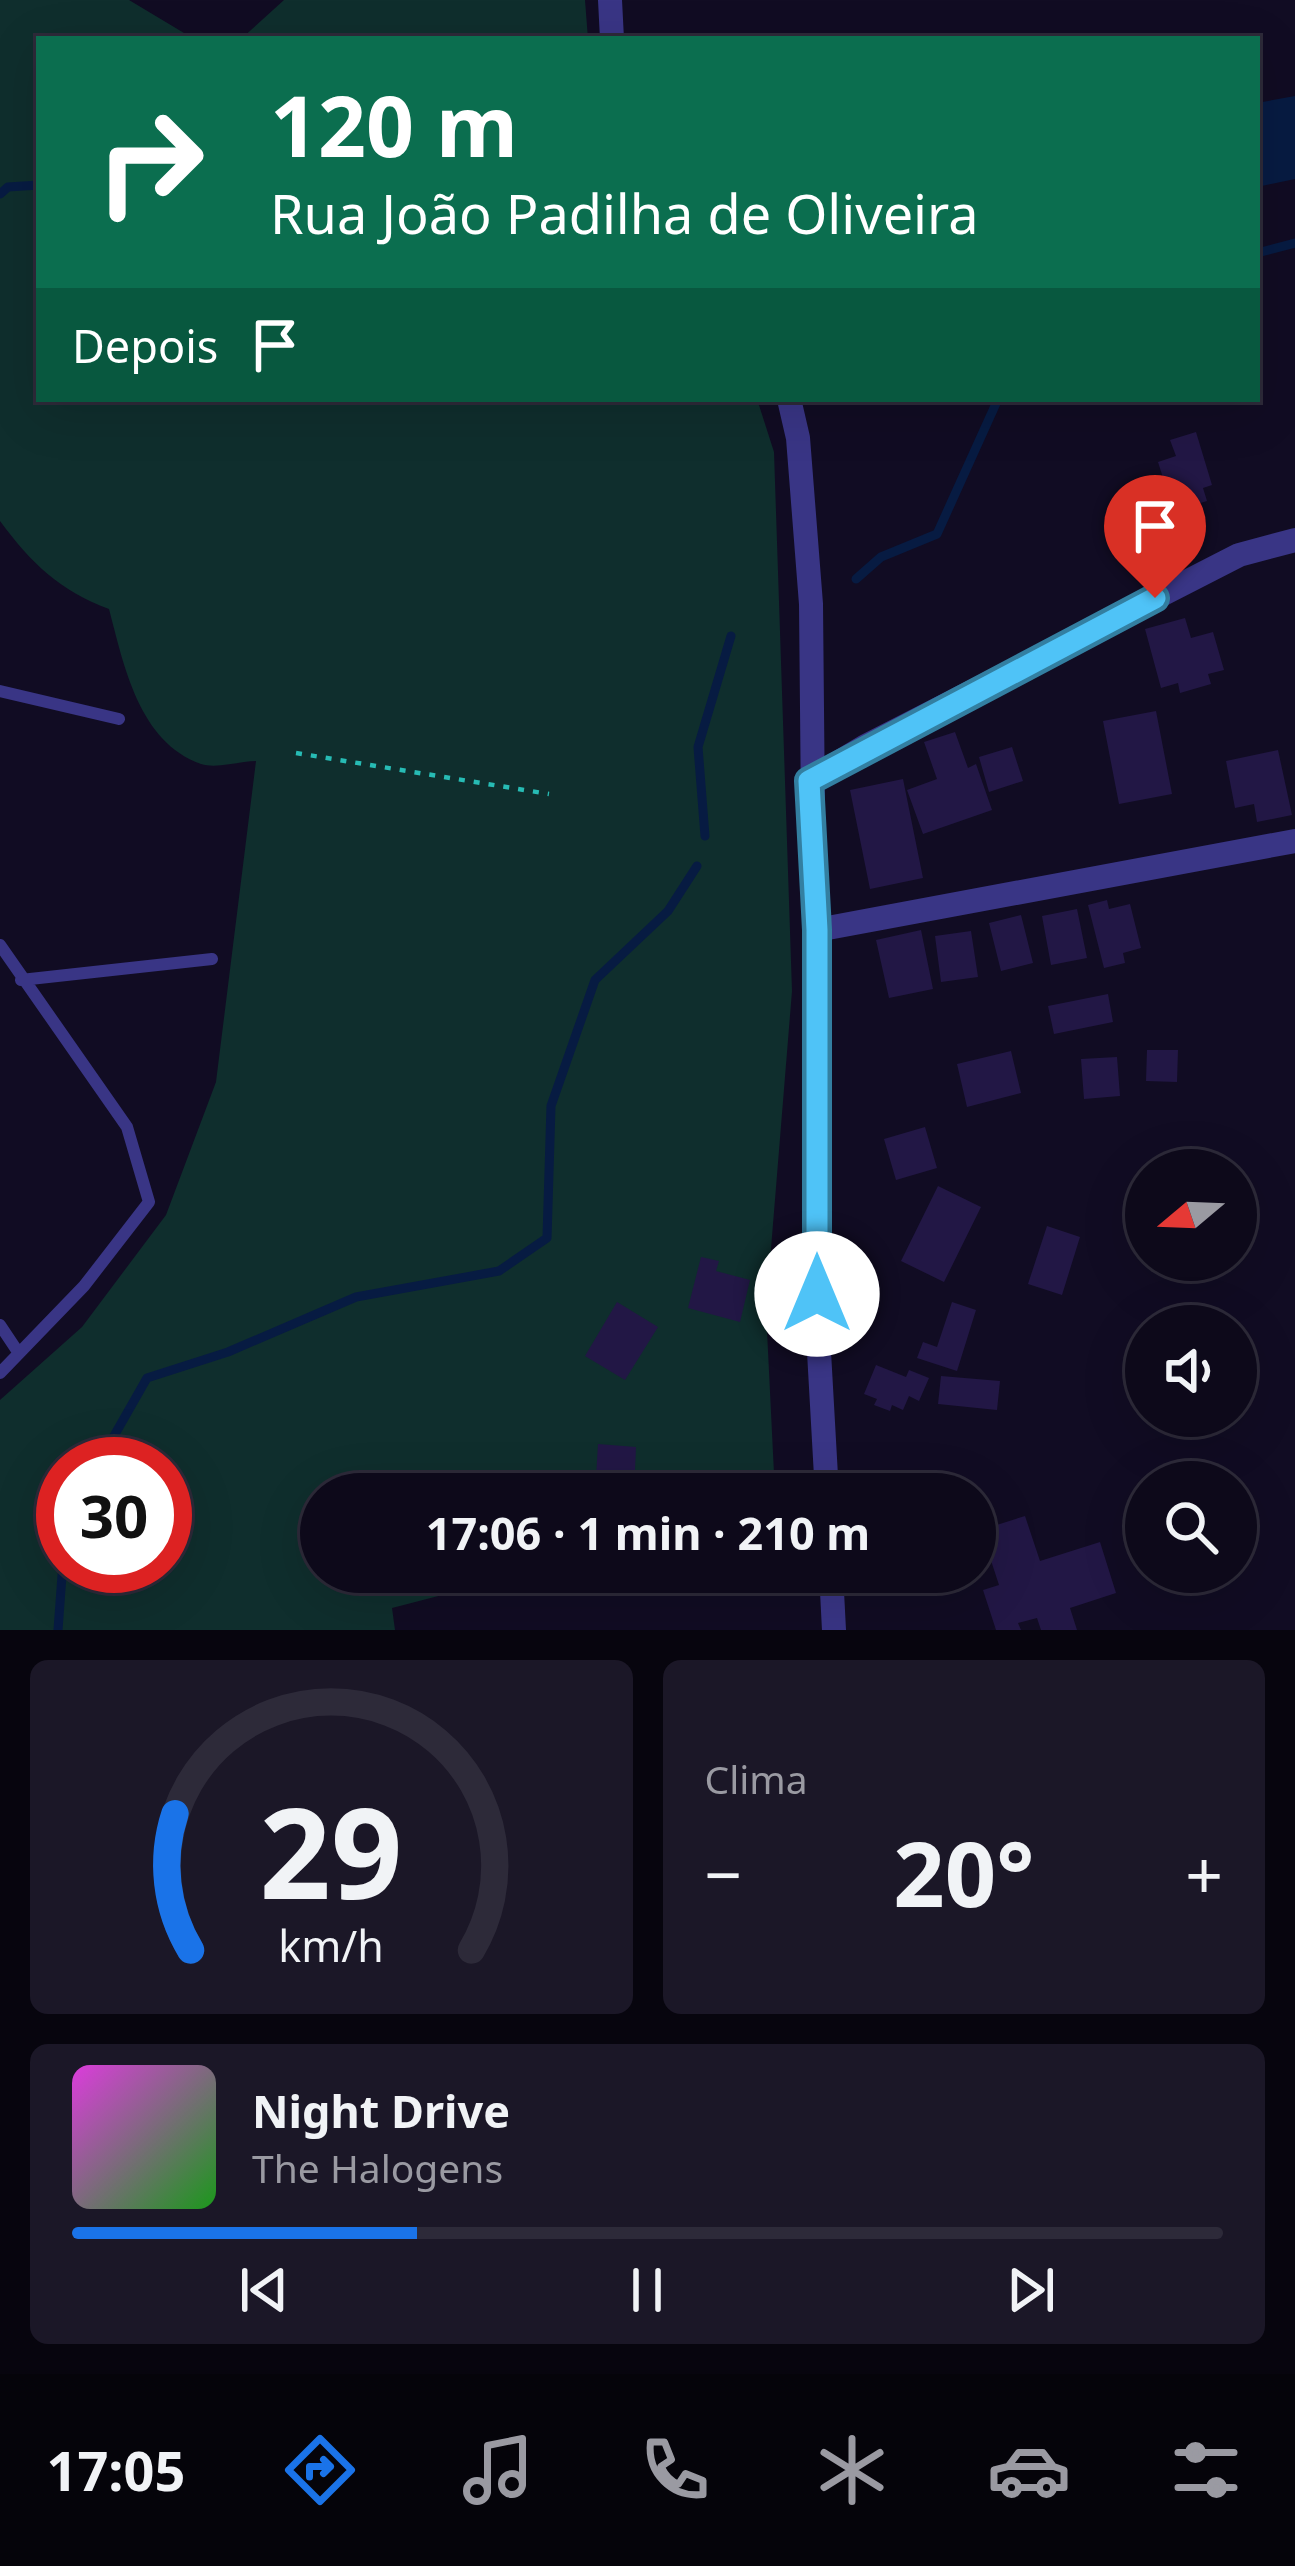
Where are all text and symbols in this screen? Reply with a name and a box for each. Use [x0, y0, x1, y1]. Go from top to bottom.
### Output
text: 120 m [270, 67, 518, 182]
icon: right [72, 84, 228, 240]
text: Rua João Padilha de Oliveira [270, 176, 979, 250]
icon: arrive [242, 312, 308, 378]
text: Depois [72, 315, 218, 376]
pin [1104, 475, 1206, 598]
icon: arrive [1122, 493, 1188, 559]
north arrow [1125, 1149, 1257, 1281]
map controls [1125, 1149, 1257, 1593]
position arrow [754, 1231, 880, 1357]
button: sound [1125, 1305, 1257, 1437]
speed limit sign: 30 [36, 1437, 192, 1593]
button: search [1125, 1461, 1257, 1593]
text: 17:06 · 1 min · 210 m [426, 1502, 870, 1563]
text: Clima [705, 1752, 808, 1805]
text: 29 [260, 1766, 403, 1936]
text: 20° [893, 1811, 1034, 1933]
text: − [705, 1828, 742, 1918]
text: + [1185, 1828, 1223, 1918]
text: km/h [279, 1916, 384, 1975]
text: Night Drive [252, 2080, 510, 2141]
text: The Halogens [252, 2141, 503, 2194]
icon: previous [231, 2257, 297, 2323]
icon: pause [614, 2257, 680, 2323]
icon: next [998, 2257, 1064, 2323]
icon: directions [278, 2428, 362, 2512]
icon: music [456, 2428, 540, 2512]
icon: phone [633, 2428, 717, 2512]
icon: climate [810, 2428, 894, 2512]
icon: car [987, 2428, 1071, 2512]
icon: filters [1164, 2428, 1248, 2512]
text: 17:05 [47, 2433, 185, 2507]

